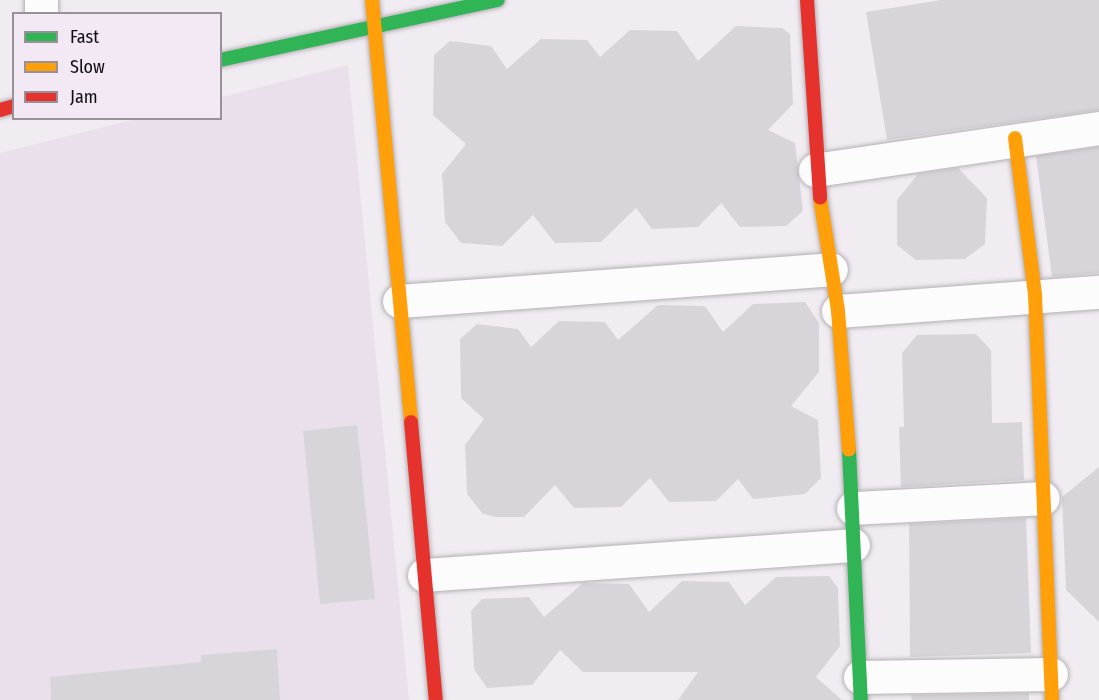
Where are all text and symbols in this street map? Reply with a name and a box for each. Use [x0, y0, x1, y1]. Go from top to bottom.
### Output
legend [12, 12, 222, 120]
text: Fast [70, 26, 99, 48]
text: Slow [70, 56, 105, 78]
text: Jam [70, 86, 98, 108]

